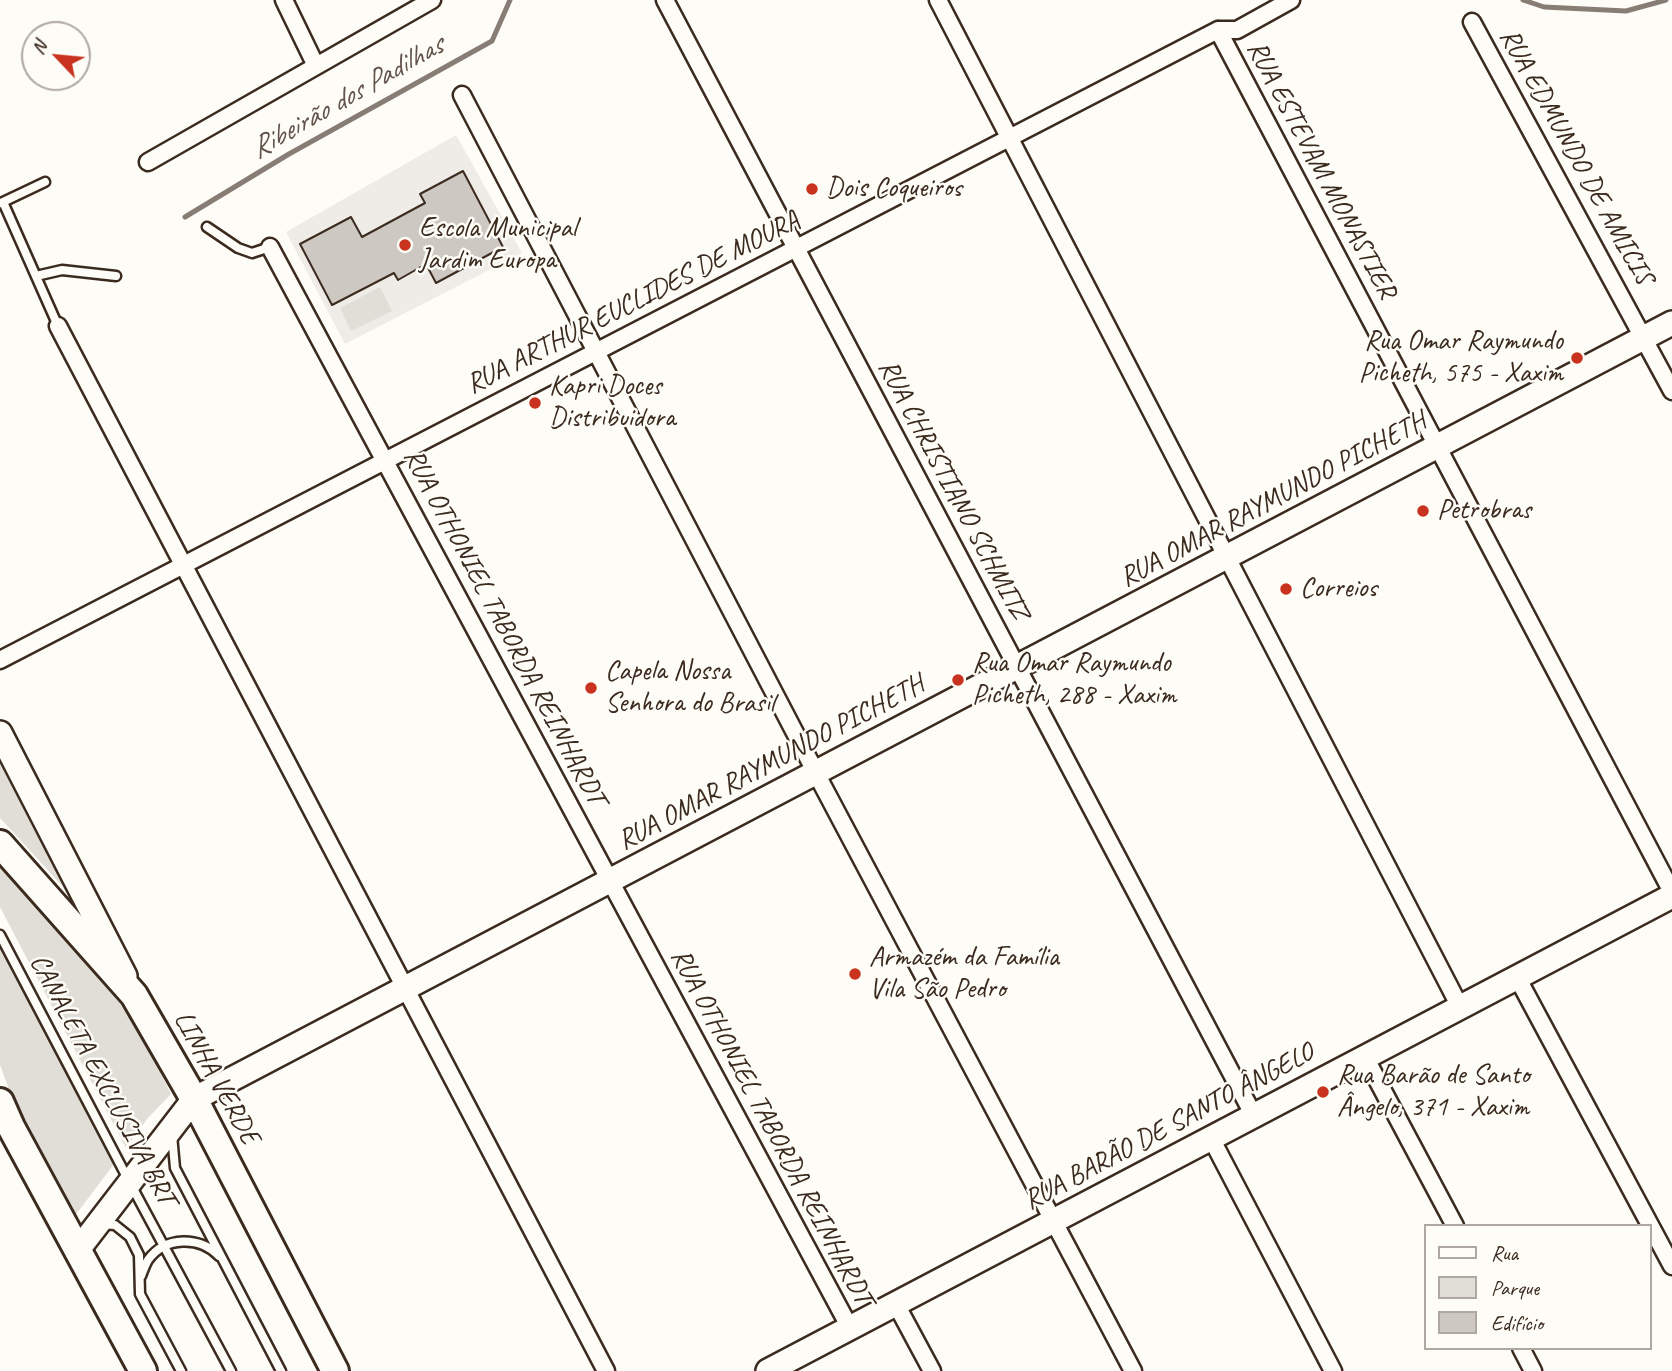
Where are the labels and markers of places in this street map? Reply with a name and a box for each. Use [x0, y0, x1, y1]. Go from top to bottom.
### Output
place label: Dois Coqueiros [826, 172, 962, 206]
marker: Dois Coqueiros [804, 181, 820, 197]
place label: Escola Municipal Jardim Europa [419, 212, 576, 278]
marker: Escola Municipal Jardim Europa [397, 237, 413, 253]
place label: Rua Omar Raymundo Picheth, 575 - Xaxim [1359, 325, 1563, 391]
marker: Rua Omar Raymundo Picheth, 575 - Xaxim [1569, 350, 1585, 366]
place label: Kapri Doces Distribuidora [549, 370, 675, 436]
marker: Kapri Doces Distribuidora [527, 395, 543, 411]
place label: Petrobras [1437, 494, 1531, 528]
marker: Petrobras [1415, 503, 1431, 519]
place label: Correios [1300, 572, 1377, 606]
marker: Correios [1278, 581, 1294, 597]
place label: Rua Omar Raymundo Picheth, 288 - Xaxim [972, 647, 1176, 713]
place label: Capela Nossa Senhora do Brasil [605, 655, 775, 721]
marker: Rua Omar Raymundo Picheth, 288 - Xaxim [950, 672, 966, 688]
marker: Capela Nossa Senhora do Brasil [583, 680, 599, 696]
place label: Armazém da Família Vila São Pedro [869, 941, 1059, 1007]
marker: Armazém da Família Vila São Pedro [847, 966, 863, 982]
place label: Rua Barão de Santo Ângelo, 371 - Xaxim [1337, 1059, 1530, 1125]
marker: Rua Barão de Santo Ângelo, 371 - Xaxim [1315, 1084, 1331, 1100]

